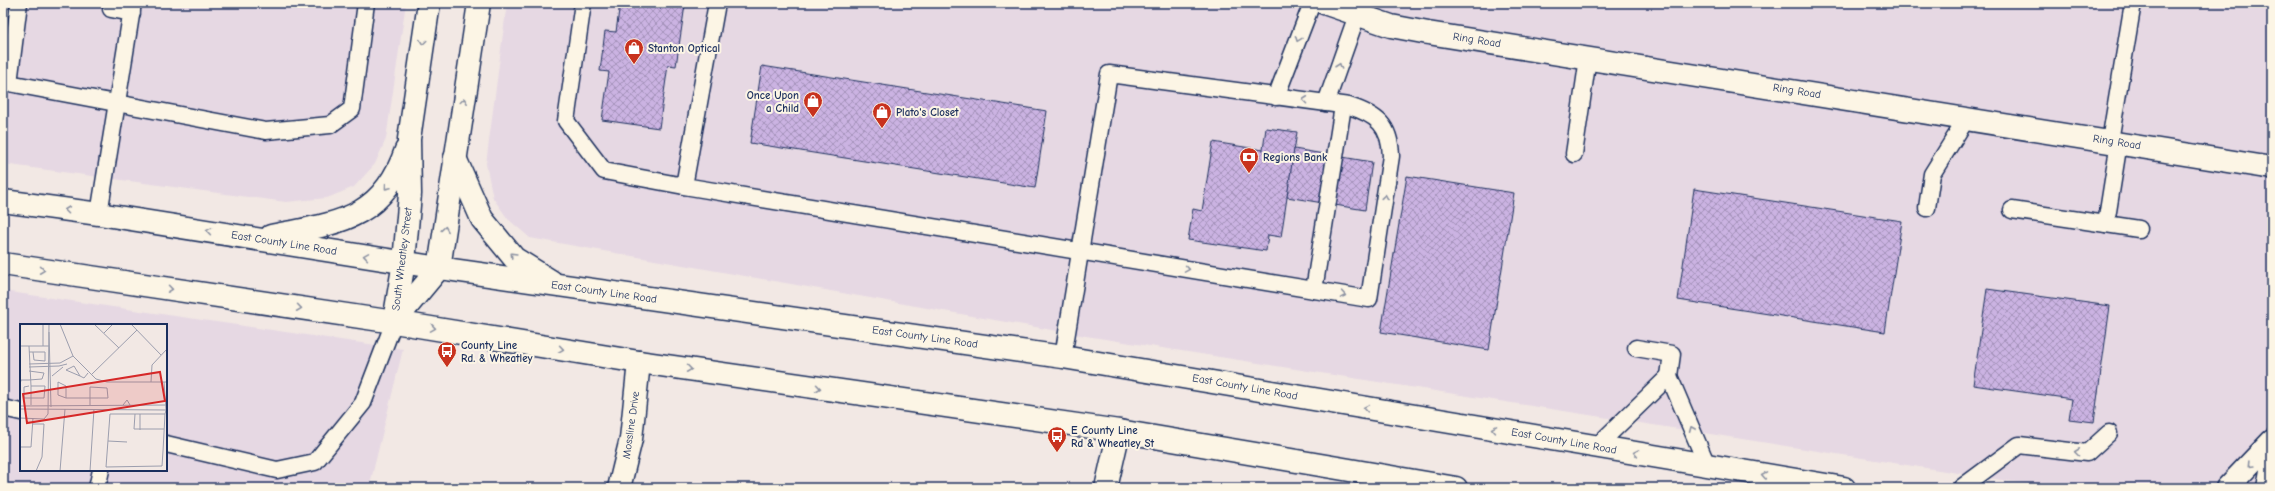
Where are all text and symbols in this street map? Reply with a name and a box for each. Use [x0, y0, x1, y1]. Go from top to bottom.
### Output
street label: Ring Road [1452, 30, 1502, 50]
one-way arrow [1294, 36, 1302, 43]
shop icon: Stanton Optical [623, 37, 645, 65]
one-way arrow [419, 39, 428, 45]
place label: Stanton Optical [648, 42, 720, 55]
one-way arrow [1334, 63, 1343, 70]
street label: Ring Road [1772, 81, 1822, 101]
place label: Once Upon a Child [747, 89, 799, 115]
shop icon: Once Upon a Child [802, 90, 824, 118]
one-way arrow [1302, 96, 1308, 105]
one-way arrow [459, 98, 468, 104]
shop icon: Plato's Closet [871, 101, 893, 129]
place label: Plato's Closet [896, 106, 959, 119]
street label: Ring Road [2092, 132, 2142, 152]
bank icon: Regions Bank [1238, 146, 1260, 174]
place label: Regions Bank [1263, 151, 1328, 164]
one-way arrow [385, 182, 392, 190]
one-way arrow [1380, 194, 1389, 200]
one-way arrow [64, 205, 70, 214]
street label: South Wheatley Street [389, 206, 415, 311]
one-way arrow [440, 226, 449, 232]
one-way arrow [206, 228, 213, 236]
street label: East County Line Road [230, 228, 338, 258]
one-way arrow [362, 252, 369, 261]
one-way arrow [510, 252, 518, 260]
one-way arrow [1184, 264, 1190, 273]
one-way arrow [39, 265, 45, 274]
street label: East County Line Road [550, 278, 658, 306]
one-way arrow [167, 284, 173, 293]
one-way arrow [1340, 290, 1346, 299]
one-way arrow [296, 303, 302, 312]
one-way arrow [430, 323, 436, 332]
street label: East County Line Road [871, 323, 979, 351]
inset map [20, 324, 167, 471]
place label: County Line Rd. & Wheatley [461, 339, 533, 365]
bus stop icon: County Line Rd. & Wheatley [436, 340, 458, 368]
one-way arrow [558, 344, 564, 353]
one-way arrow [686, 364, 692, 373]
street label: East County Line Road [1191, 371, 1299, 403]
one-way arrow [815, 383, 821, 392]
street label: Mossline Drive [620, 390, 642, 460]
one-way arrow [1363, 404, 1369, 412]
place label: E County Line Rd & Wheatley St [1071, 424, 1155, 450]
bus stop icon: E County Line Rd & Wheatley St [1046, 425, 1068, 453]
one-way arrow [1491, 425, 1497, 434]
street label: East County Line Road [1510, 425, 1618, 457]
one-way arrow [1688, 426, 1696, 433]
one-way arrow [2074, 447, 2080, 456]
one-way arrow [1633, 449, 1639, 458]
one-way arrow [2247, 460, 2254, 468]
one-way arrow [1761, 471, 1767, 479]

